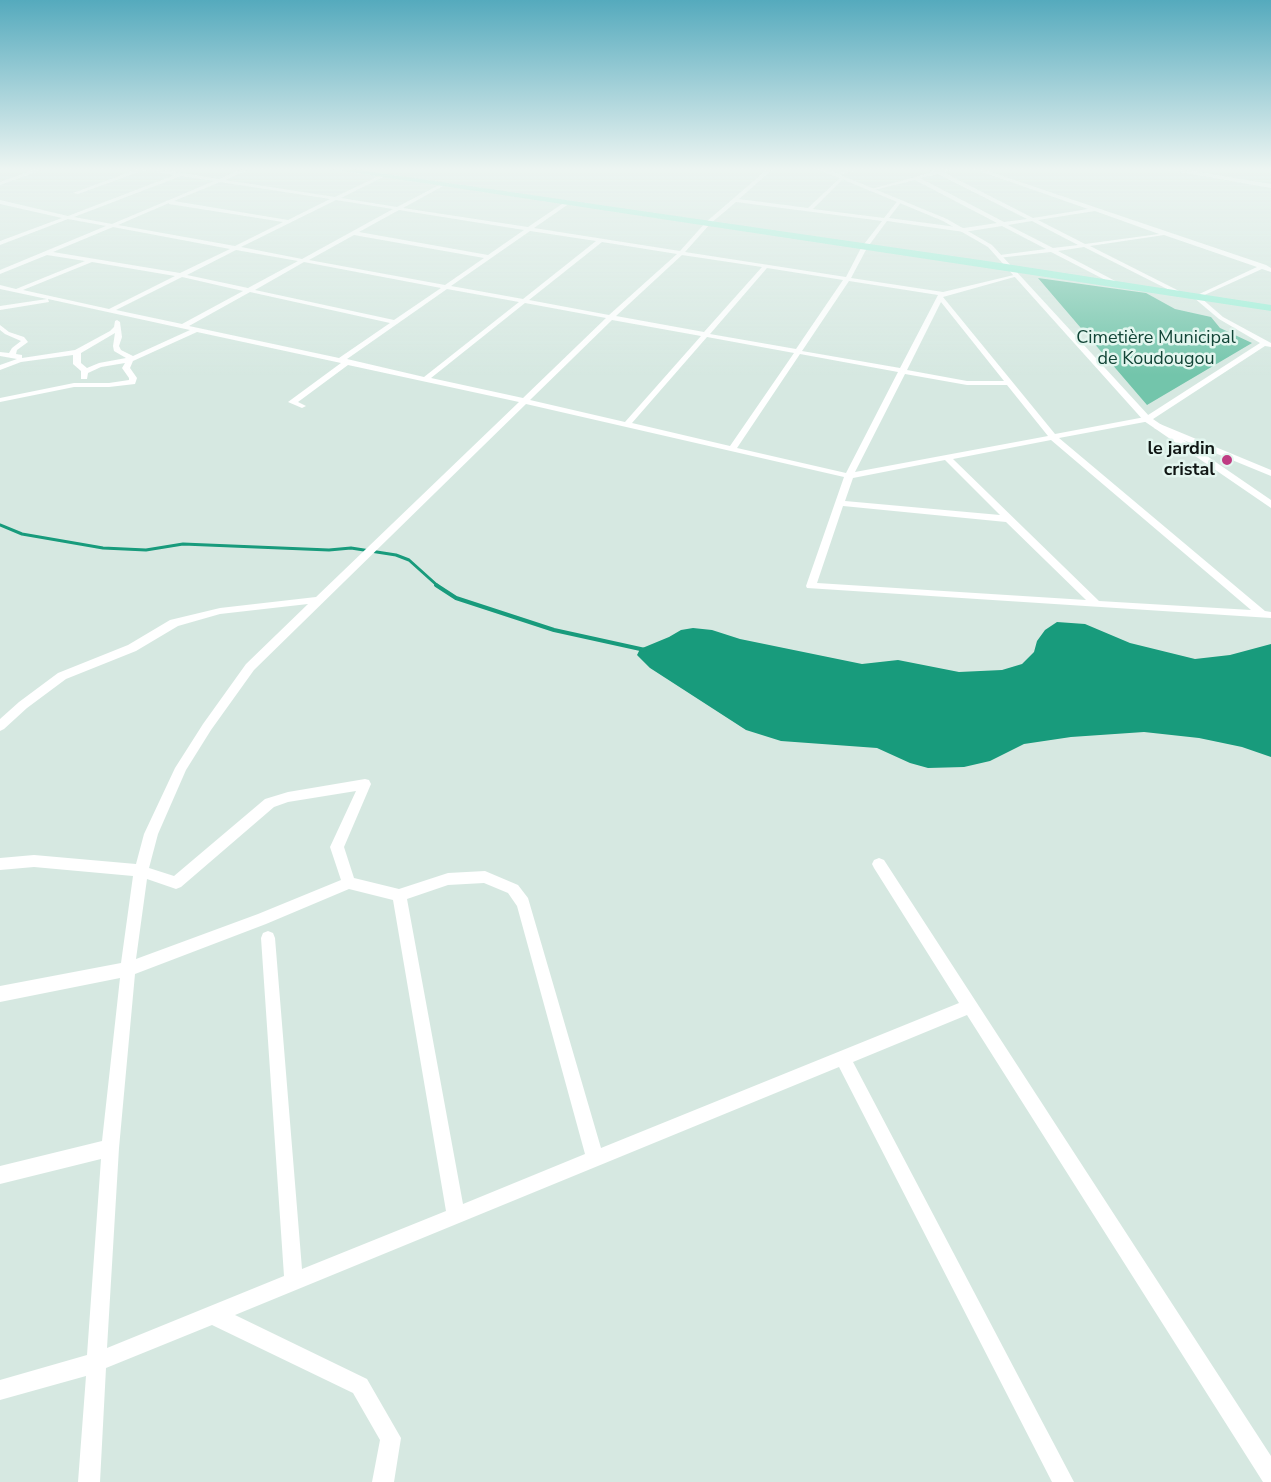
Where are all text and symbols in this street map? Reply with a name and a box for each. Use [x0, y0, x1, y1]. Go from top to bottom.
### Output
park label: Cimetière Municipal de Koudougou [1076, 328, 1236, 370]
place label: le jardin cristal [1147, 439, 1215, 482]
marker: le jardin cristal [1220, 453, 1234, 467]

